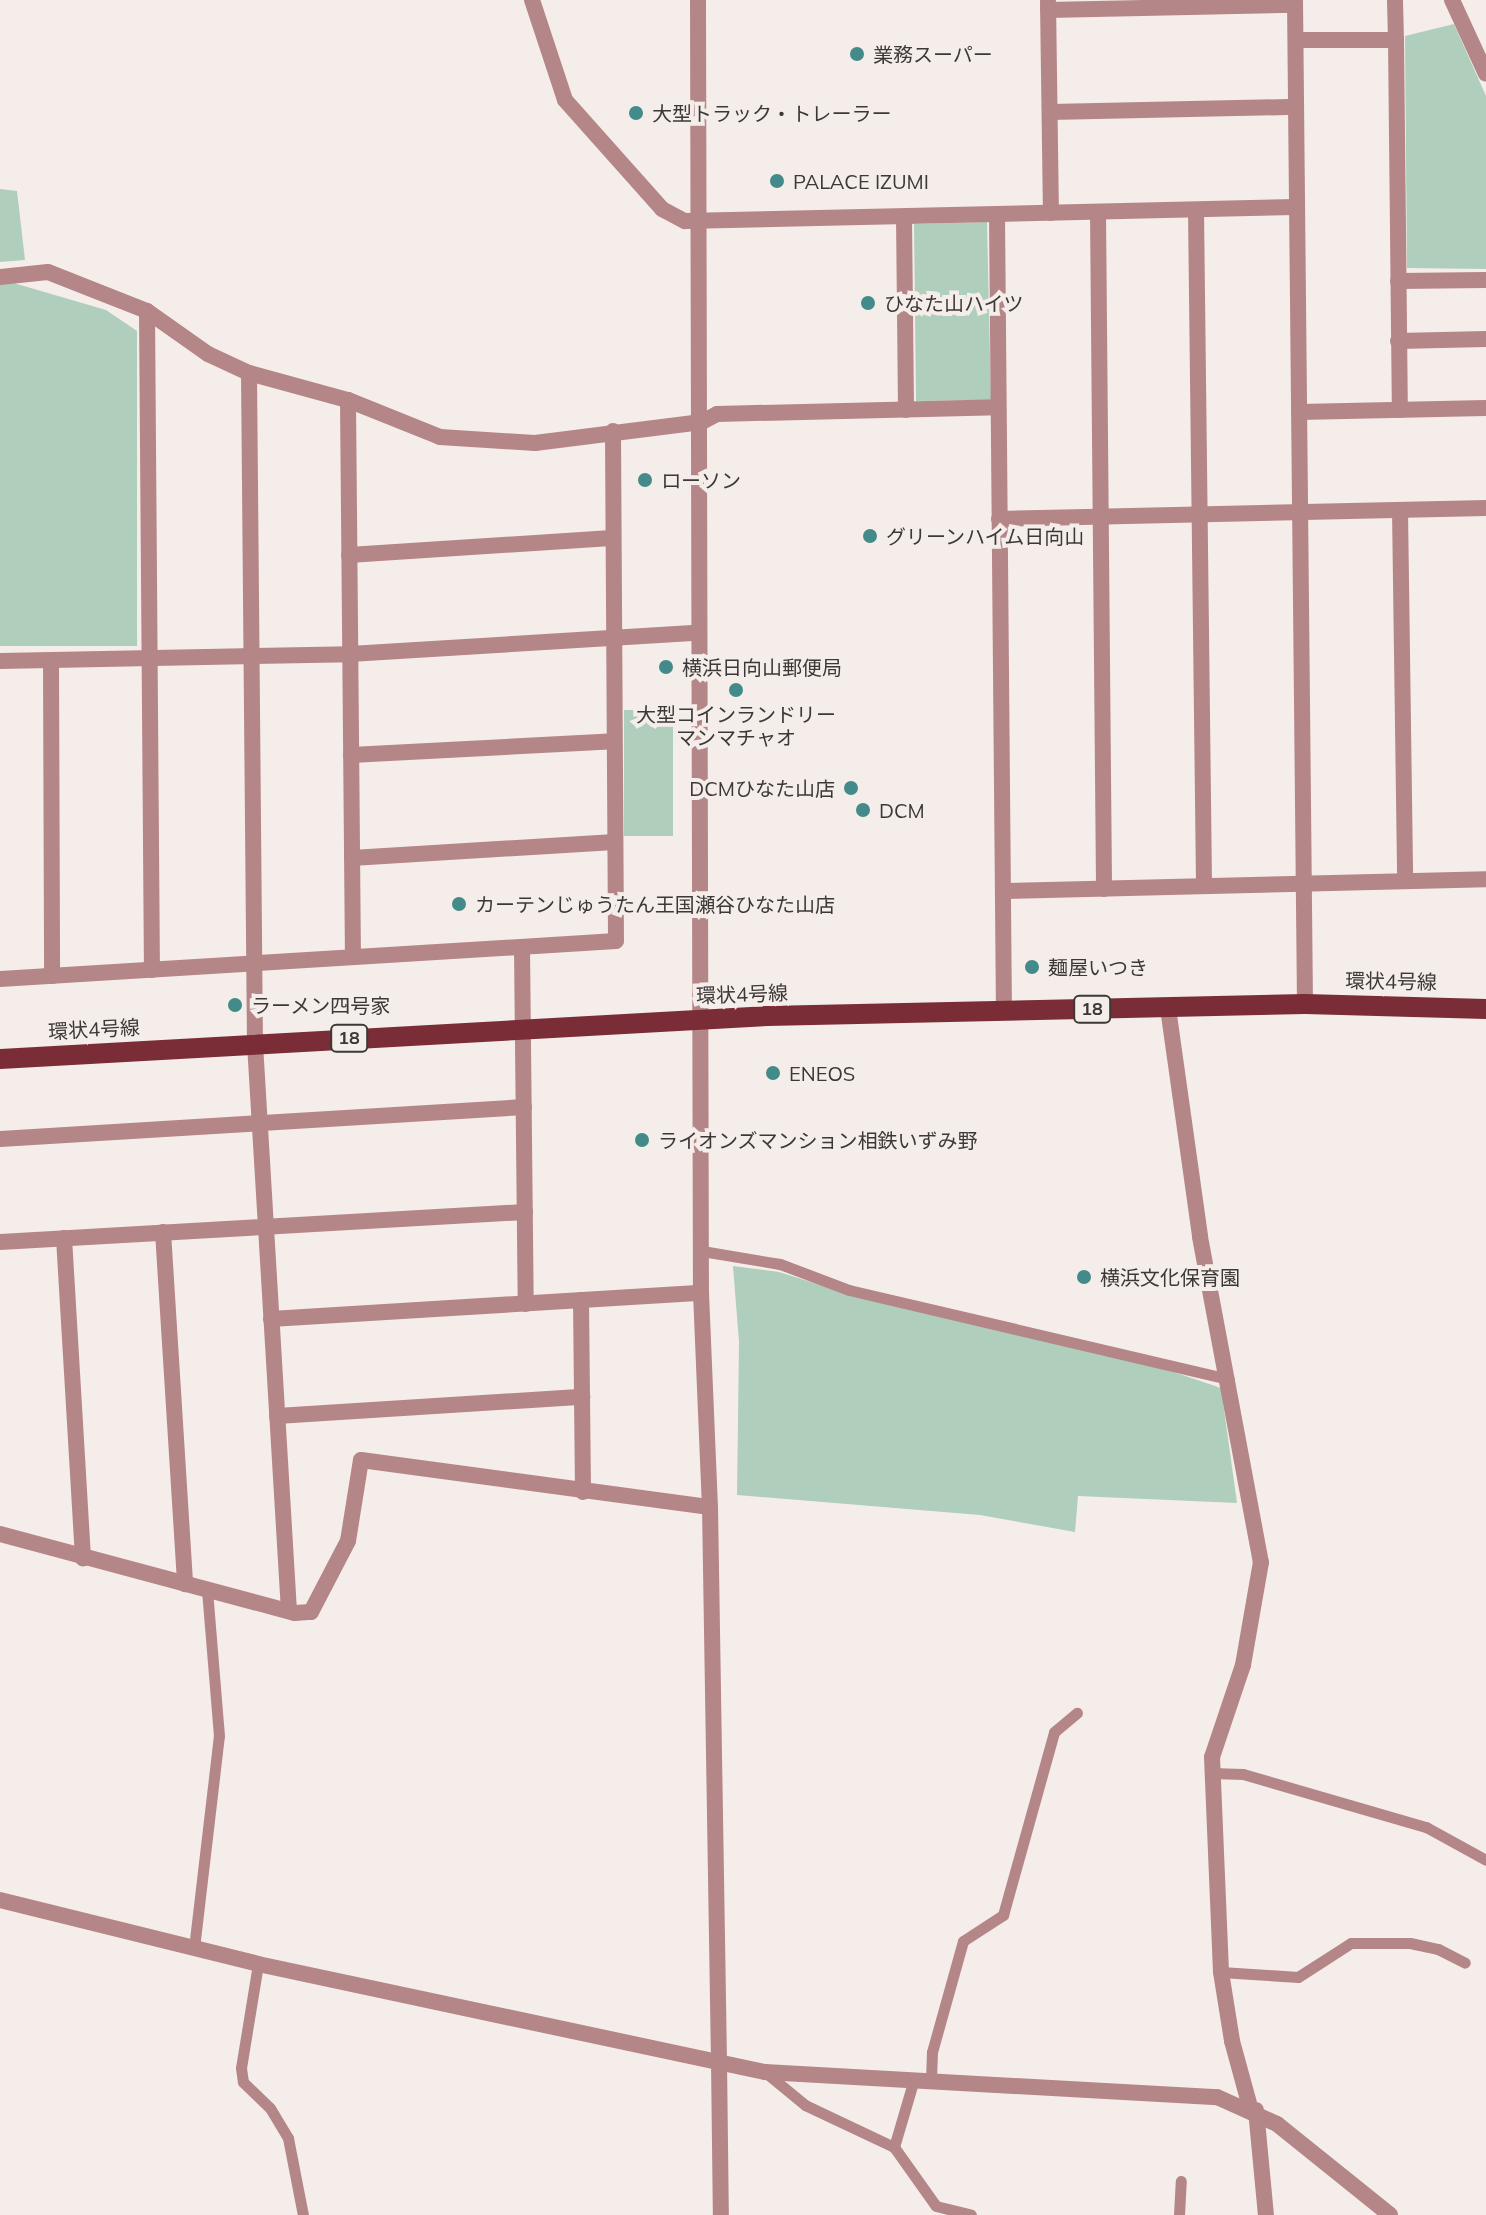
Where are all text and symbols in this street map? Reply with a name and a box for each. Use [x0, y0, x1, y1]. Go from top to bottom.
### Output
place label: 業務スーパー [873, 42, 993, 66]
marker: 業務スーパー [848, 45, 866, 63]
place label: 大型トラック・トレーラー [652, 101, 892, 125]
marker: 大型トラック・トレーラー [627, 104, 645, 122]
place label: PALACE IZUMI [793, 169, 929, 193]
marker: PALACE IZUMI [768, 172, 786, 190]
place label: ひなた山ハイツ [884, 291, 1024, 315]
marker: ひなた山ハイツ [859, 294, 877, 312]
place label: ローソン [661, 468, 741, 492]
marker: ローソン [636, 471, 654, 489]
place label: グリーンハイム日向山 [886, 524, 1086, 548]
marker: グリーンハイム日向山 [861, 527, 879, 545]
place label: 横浜日向山郵便局 [682, 655, 842, 679]
marker: 横浜日向山郵便局 [657, 658, 675, 676]
marker: 大型コインランドリー マンマチャオ [727, 681, 745, 699]
place label: 大型コインランドリー マンマチャオ [636, 702, 836, 749]
place label: DCMひなた山店 [689, 776, 835, 800]
marker: DCMひなた山店 [842, 779, 860, 797]
place label: DCM [879, 798, 925, 822]
marker: DCM [854, 801, 872, 819]
place label: カーテンじゅうたん王国瀬谷ひなた山店 [475, 892, 835, 916]
marker: カーテンじゅうたん王国瀬谷ひなた山店 [450, 895, 468, 913]
place label: 麺屋いつき [1048, 955, 1148, 979]
marker: 麺屋いつき [1023, 958, 1041, 976]
street label: 環状4号線 [1345, 968, 1437, 994]
street label: 環状4号線 [696, 980, 788, 1008]
place label: ラーメン四号家 [251, 993, 391, 1017]
road number: 18 [1072, 995, 1112, 1023]
marker: ラーメン四号家 [226, 996, 244, 1014]
street label: 環状4号線 [47, 1015, 141, 1043]
road number: 18 [329, 1024, 369, 1052]
place label: ENEOS [789, 1061, 855, 1085]
marker: ENEOS [764, 1064, 782, 1082]
place label: ライオンズマンション相鉄いずみ野 [658, 1128, 978, 1152]
marker: ライオンズマンション相鉄いずみ野 [633, 1131, 651, 1149]
place label: 横浜文化保育園 [1100, 1265, 1240, 1289]
marker: 横浜文化保育園 [1075, 1268, 1093, 1286]

